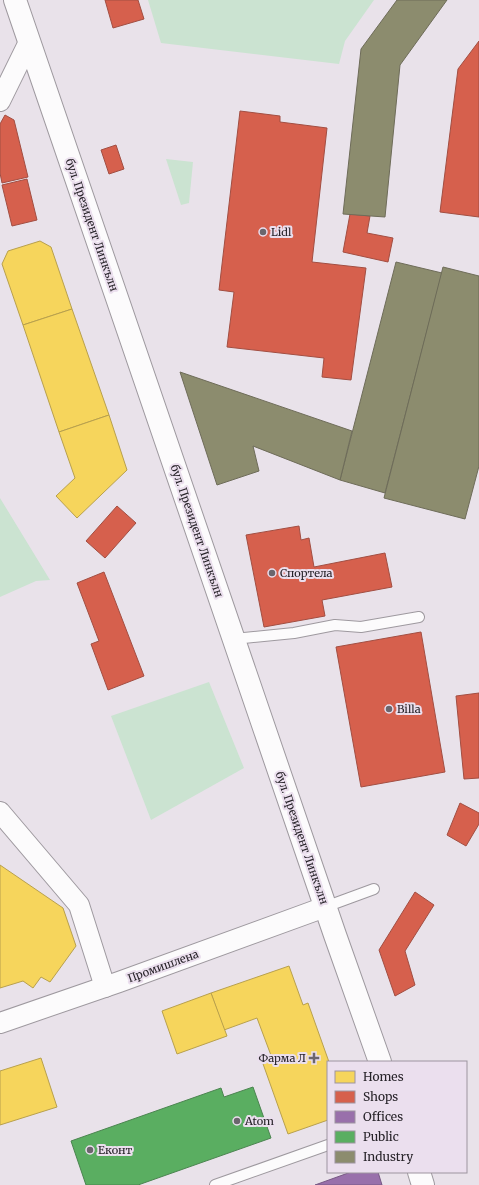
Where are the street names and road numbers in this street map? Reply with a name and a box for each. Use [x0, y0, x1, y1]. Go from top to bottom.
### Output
street label: бул. Президент Линкълн [63, 157, 121, 294]
street label: бул. Президент Линкълн [168, 463, 226, 600]
street label: бул. Президент Линкълн [273, 770, 331, 907]
street label: Промишлена [126, 947, 200, 985]

